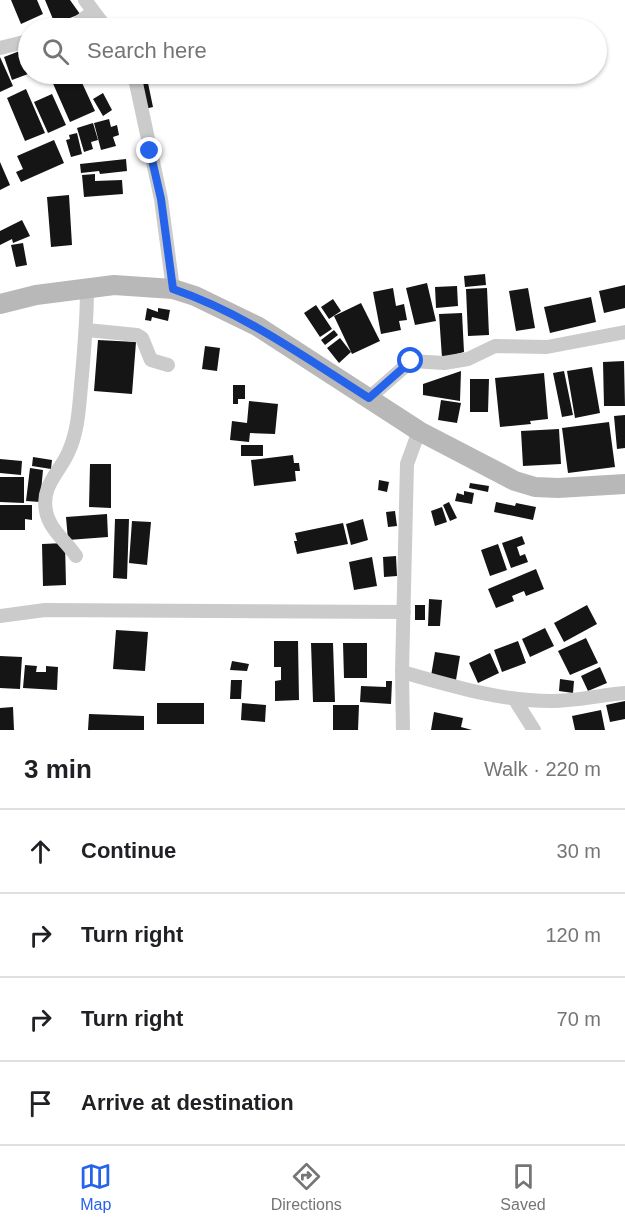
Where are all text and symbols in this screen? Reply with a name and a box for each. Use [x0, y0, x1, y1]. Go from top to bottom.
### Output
search box [18, 18, 607, 84]
icon: search [39, 35, 72, 68]
text: Search here [87, 38, 207, 63]
route end [136, 137, 162, 163]
route start [397, 347, 423, 373]
text: 3 min [24, 754, 92, 784]
text: Walk · 220 m [484, 758, 601, 780]
icon: ahead [24, 835, 57, 868]
text: Continue [81, 838, 176, 863]
text: 30 m [557, 840, 601, 862]
icon: right [24, 919, 57, 952]
text: Turn right [81, 922, 183, 947]
text: 120 m [545, 924, 601, 946]
icon: right [24, 1003, 57, 1036]
text: Turn right [81, 1006, 183, 1031]
text: 70 m [557, 1008, 601, 1030]
icon: arrive [24, 1087, 57, 1120]
text: Arrive at destination [81, 1090, 294, 1115]
tab: Map [79, 1160, 112, 1214]
tab: Directions [271, 1160, 342, 1214]
tab: Saved [500, 1160, 546, 1214]

